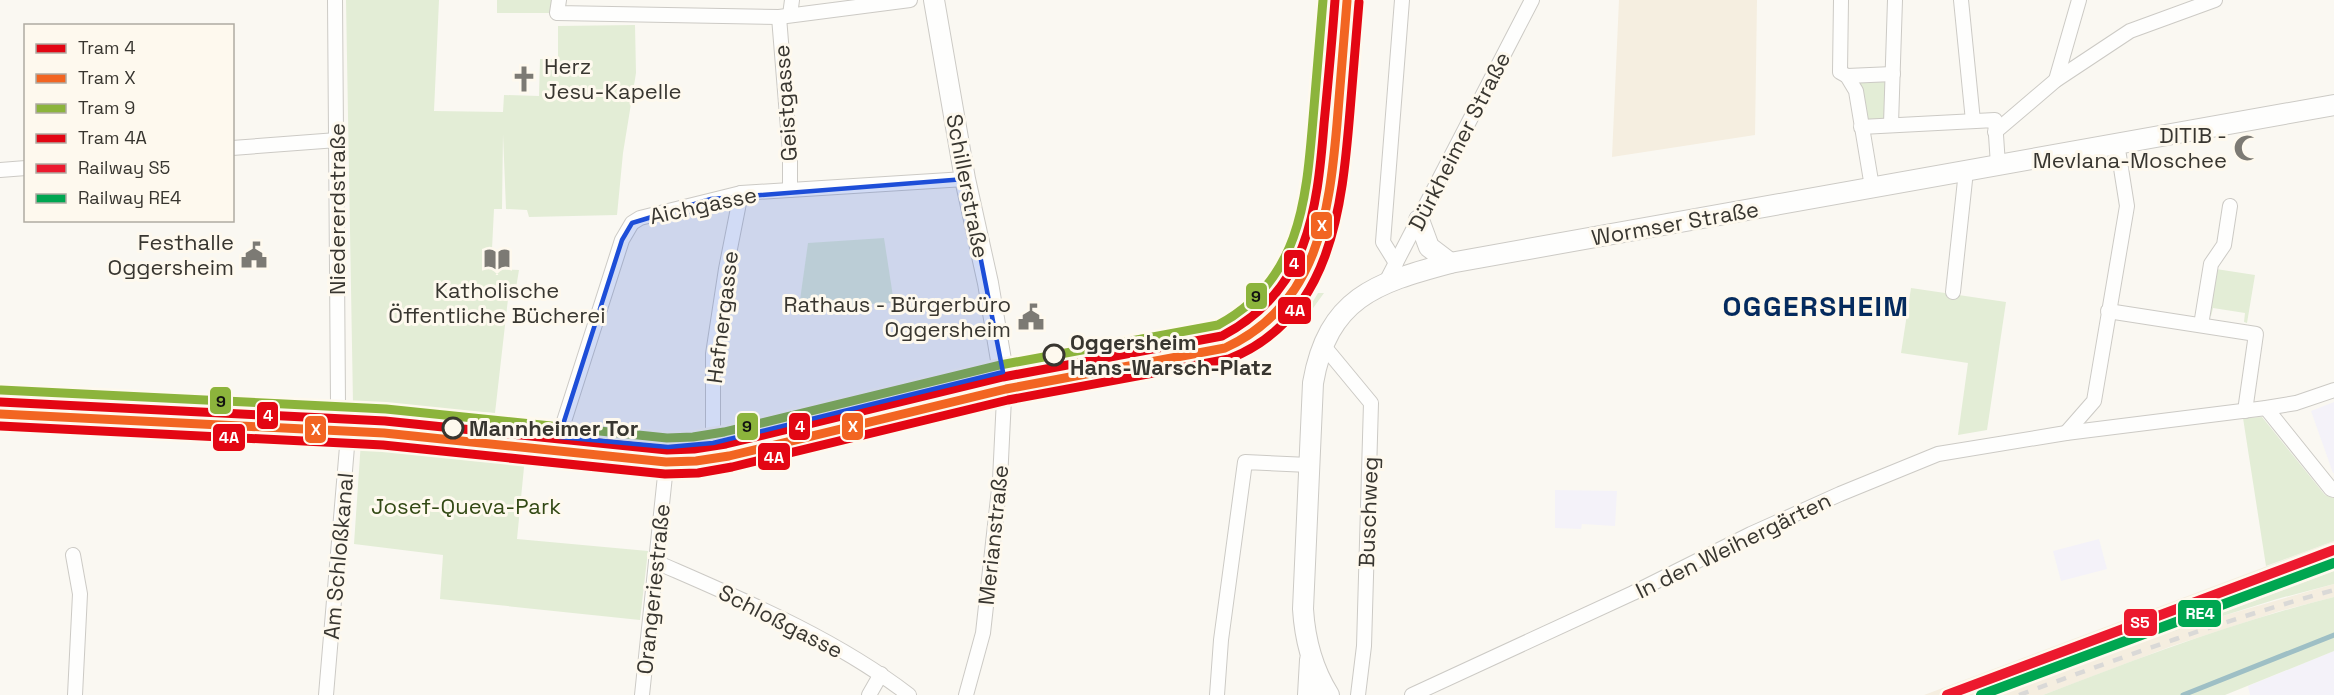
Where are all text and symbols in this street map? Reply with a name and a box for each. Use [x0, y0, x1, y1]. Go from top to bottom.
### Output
legend [24, 24, 234, 222]
text: Tram 4 [78, 36, 135, 59]
street label: Geistgasse [767, 44, 803, 162]
street label: Dürkheimer Straße [1402, 47, 1516, 235]
place label: Herz Jesu-Kapelle [544, 52, 682, 105]
church icon: Herz Jesu-Kapelle [509, 64, 539, 94]
text: Tram X [78, 66, 136, 89]
text: Tram 9 [78, 96, 135, 119]
street label: Schillerstraße [940, 112, 996, 260]
place label: DITIB - Mevlana-Moschee [2033, 121, 2227, 174]
street label: Niedererdstraße [323, 123, 351, 295]
text: Tram 4A [78, 126, 147, 149]
mosque icon: DITIB - Mevlana-Moschee [2232, 133, 2262, 163]
text: Railway S5 [78, 156, 170, 179]
street label: Aichgasse [647, 180, 759, 230]
text: Railway RE4 [78, 186, 181, 209]
street label: Wormser Straße [1589, 195, 1761, 251]
line badge: X [1310, 211, 1333, 240]
text: X [1317, 215, 1327, 236]
place label: Festhalle Oggersheim [108, 228, 234, 281]
public building icon: Festhalle Oggersheim [239, 240, 269, 270]
library icon: Katholische Öffentliche Bücherei [482, 244, 512, 274]
street label: Hafnergasse [700, 249, 744, 385]
line badge: 4 [1283, 249, 1306, 278]
text: 4 [1289, 253, 1299, 274]
place label: Katholische Öffentliche Bücherei [388, 276, 606, 329]
line badge: 9 [1245, 282, 1268, 310]
text: 9 [1251, 286, 1261, 307]
district label: OGGERSHEIM [1722, 288, 1910, 324]
place label: Rathaus - Bürgerbüro Oggersheim [784, 290, 1011, 343]
line badge: 4A [1277, 296, 1312, 325]
text: 4A [1285, 300, 1305, 321]
public building icon: Rathaus - Bürgerbüro Oggersheim [1016, 302, 1046, 332]
place label: Oggersheim Hans-Warsch-Platz [1070, 328, 1272, 381]
marker: Oggersheim Hans-Warsch-Platz [1043, 344, 1065, 366]
line badge: 9 [209, 386, 232, 415]
text: 9 [216, 391, 226, 412]
line badge: 4 [256, 401, 279, 430]
text: 4 [263, 405, 273, 426]
line badge: 9 [736, 412, 759, 441]
line badge: 4 [788, 412, 811, 441]
line badge: X [841, 412, 864, 441]
place label: Mannheimer Tor [469, 414, 639, 442]
line badge: X [304, 415, 327, 444]
text: 9 [742, 416, 752, 437]
text: 4 [795, 416, 805, 437]
text: X [848, 416, 858, 437]
marker: Mannheimer Tor [442, 417, 464, 439]
text: X [311, 419, 321, 440]
line badge: 4A [212, 423, 246, 452]
text: 4A [219, 427, 239, 448]
line badge: 4A [757, 442, 791, 471]
text: 4A [764, 447, 784, 468]
street label: Buschweg [1352, 456, 1384, 568]
street label: Merianstraße [972, 464, 1014, 606]
street label: Am Schloßkanal [317, 472, 359, 640]
street label: In den Weihergärten [1631, 486, 1835, 604]
park label: Josef-Queva-Park [371, 492, 561, 520]
street label: Orangeriestraße [630, 502, 676, 676]
street label: Schloßgasse [714, 578, 848, 664]
line badge: RE4 [2177, 599, 2222, 628]
text: RE4 [2185, 603, 2215, 624]
line badge: S5 [2123, 608, 2158, 637]
text: S5 [2130, 612, 2150, 633]

